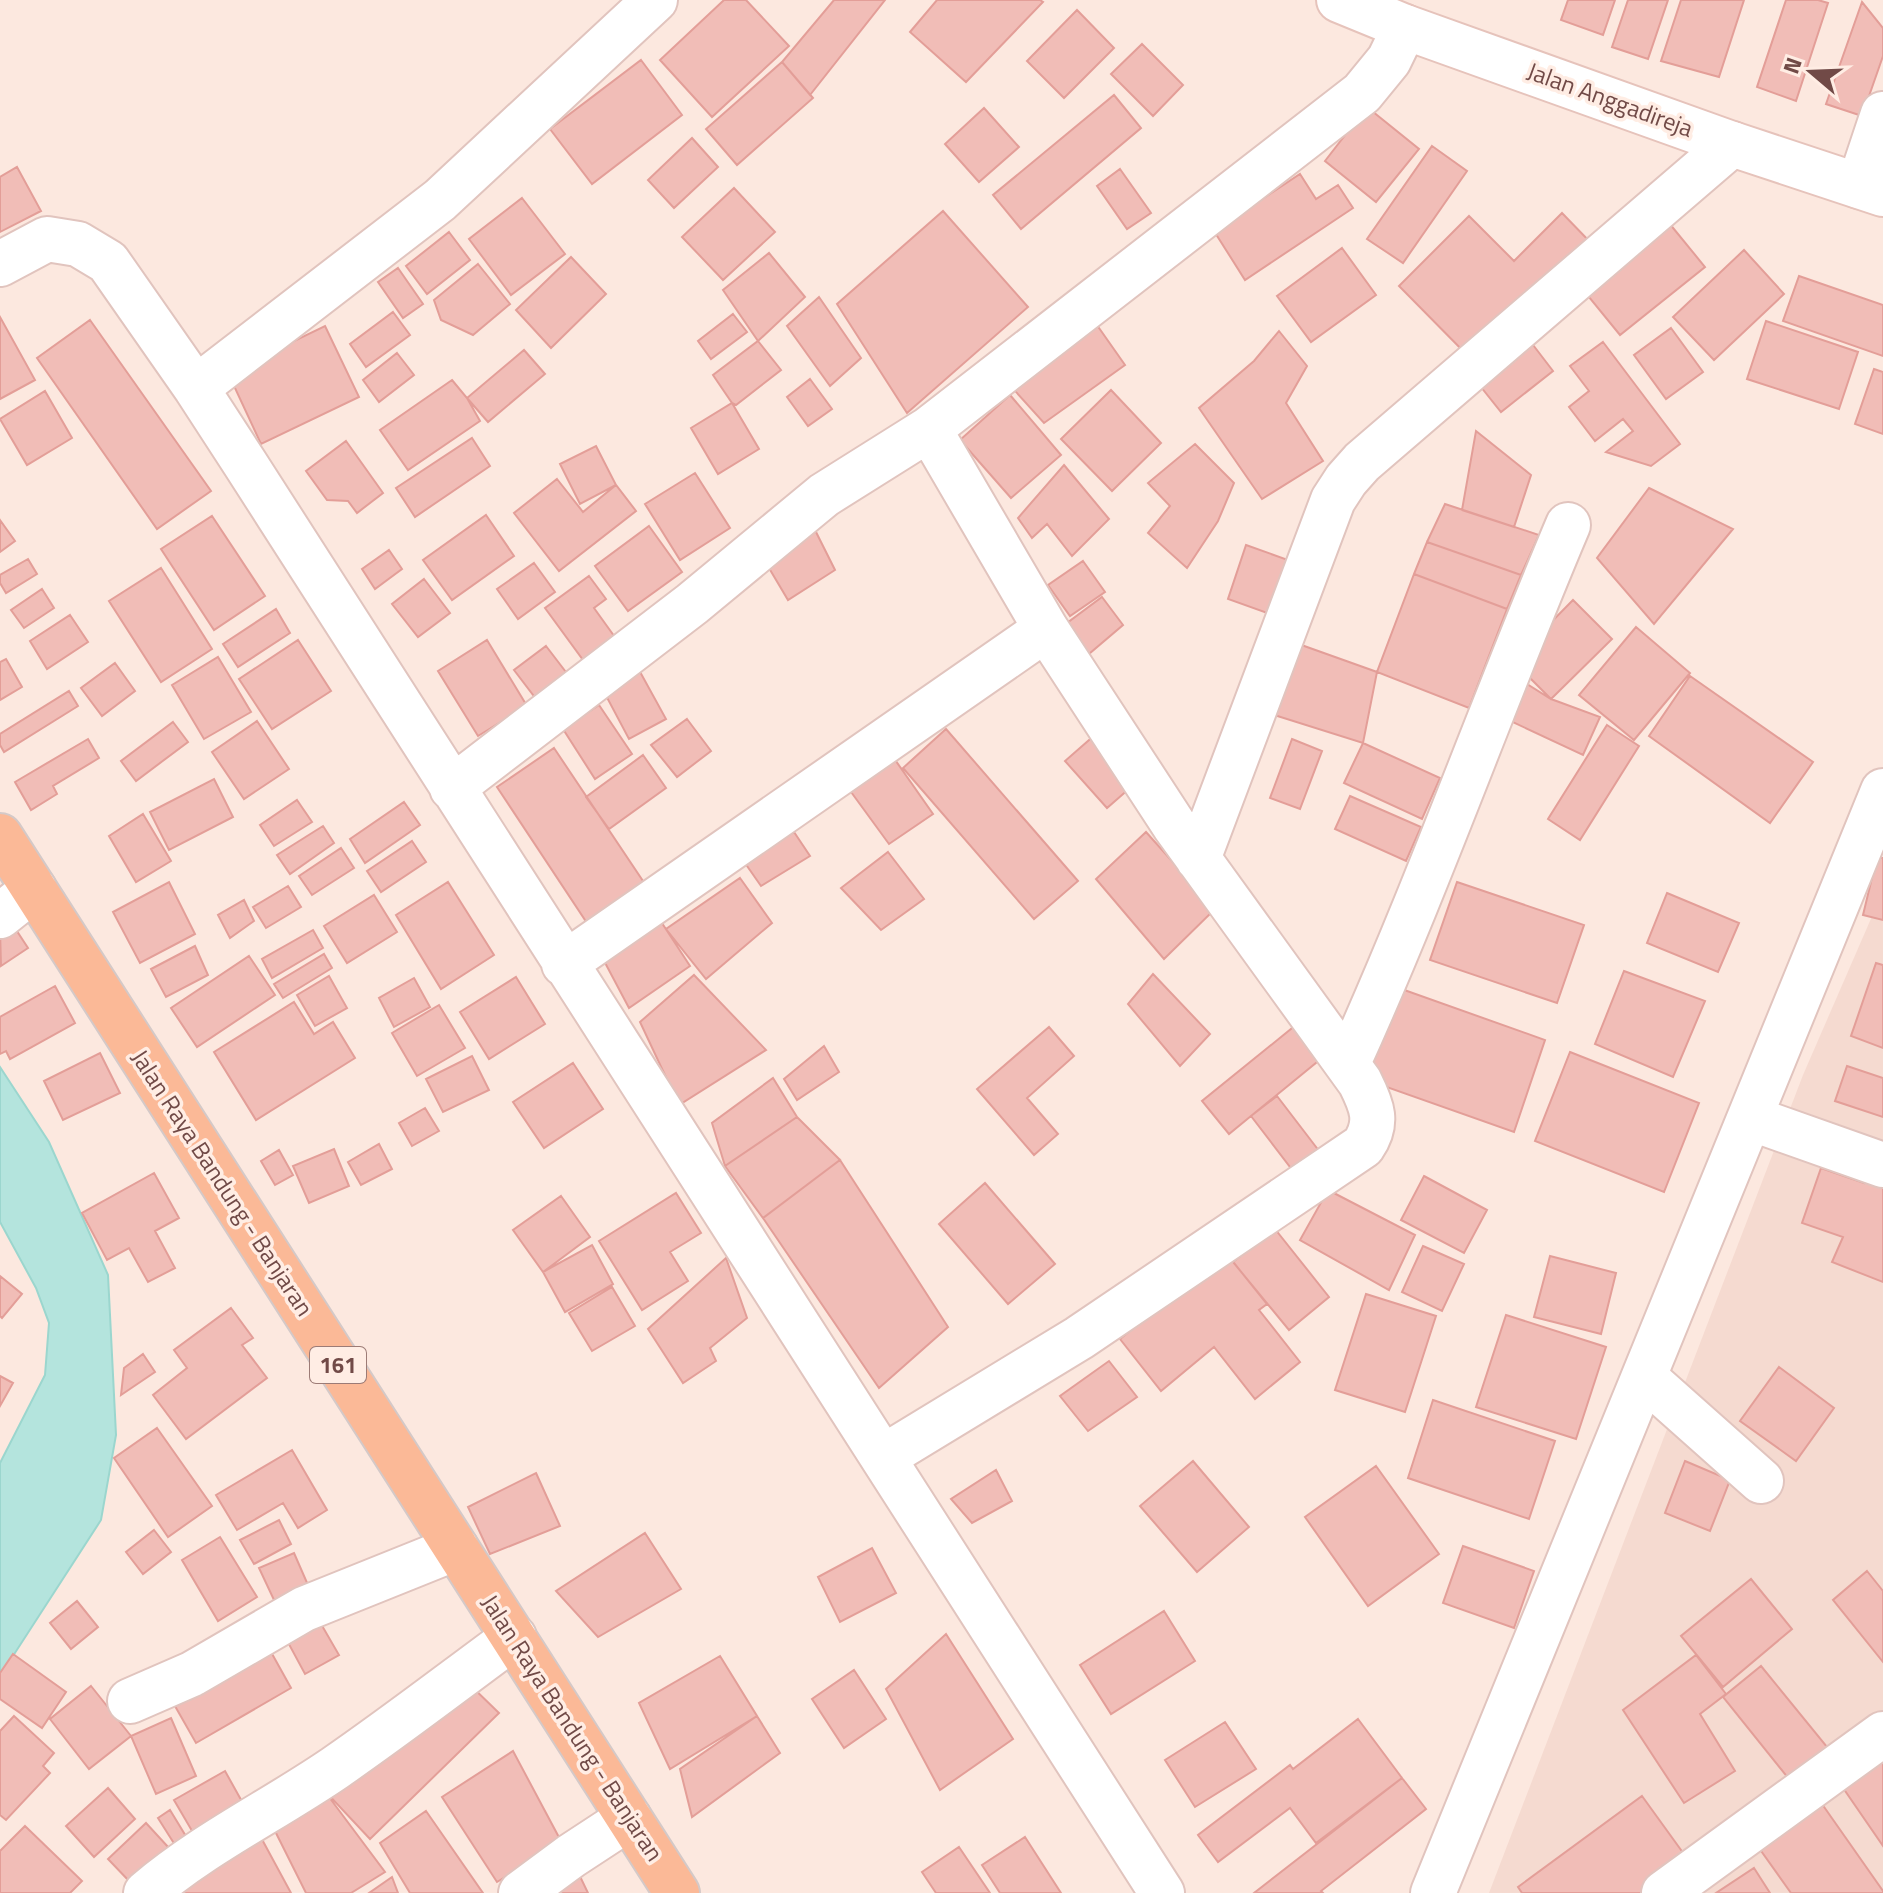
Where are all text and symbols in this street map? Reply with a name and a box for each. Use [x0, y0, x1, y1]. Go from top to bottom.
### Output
north arrow [1771, 32, 1851, 112]
street label: Jalan Anggadireja [1522, 52, 1698, 146]
text: N [1774, 53, 1811, 78]
street label: Jalan Raya Bandung - Banjaran [123, 1042, 323, 1323]
road number: 161 [310, 1347, 366, 1383]
street label: Jalan Raya Bandung - Banjaran [473, 1587, 673, 1868]

